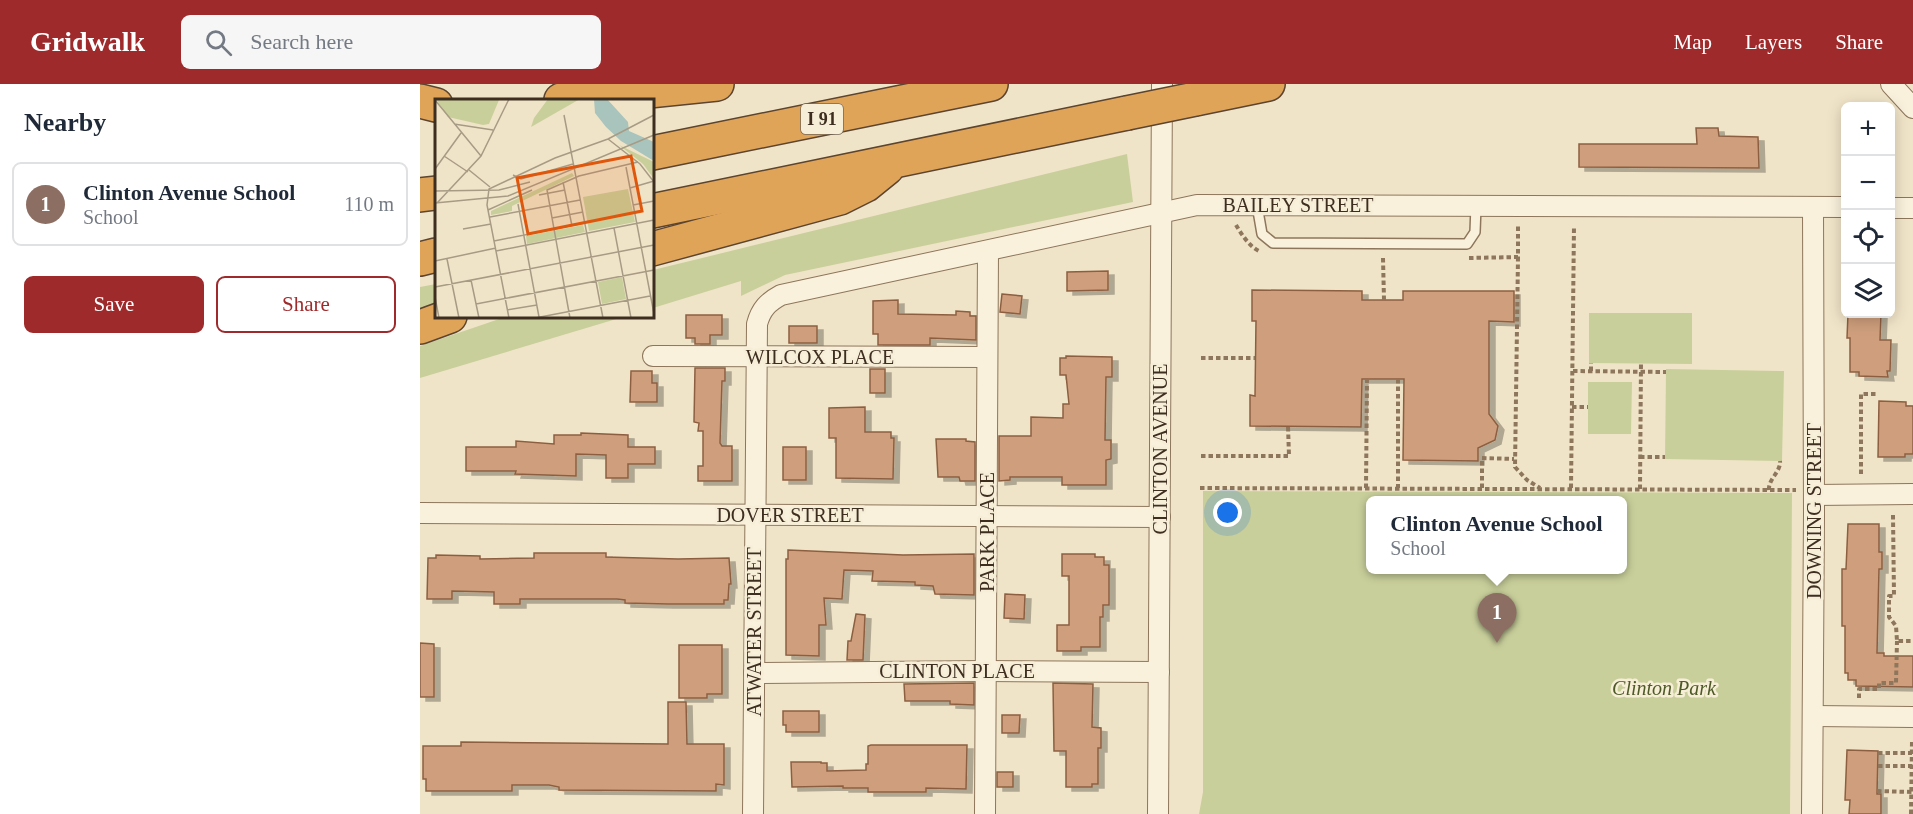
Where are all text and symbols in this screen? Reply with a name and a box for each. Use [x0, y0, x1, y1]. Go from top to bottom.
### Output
search box [181, 15, 601, 69]
text: Gridwalk [30, 26, 145, 57]
icon: search [202, 26, 235, 59]
text: Search here [250, 29, 353, 54]
text: Map [1674, 30, 1712, 54]
text: Layers [1745, 30, 1802, 54]
text: Share [1835, 30, 1883, 54]
inset map [435, 99, 654, 318]
map controls [1841, 102, 1895, 318]
button: + [1841, 102, 1895, 156]
road number: I 91 [801, 104, 843, 134]
text: Nearby [24, 108, 106, 137]
button: − [1841, 156, 1895, 210]
text: Clinton Avenue School [83, 180, 295, 205]
text: 1 [41, 193, 51, 215]
text: 110 m [344, 193, 394, 215]
street label: BAILEY STREET [1223, 194, 1373, 216]
text: School [83, 206, 139, 228]
button: locate [1841, 210, 1895, 264]
button: layers [1841, 264, 1895, 318]
button: Save [24, 276, 204, 333]
button: Share [216, 276, 396, 333]
street label: WILCOX PLACE [746, 346, 894, 368]
street label: CLINTON AVENUE [1149, 364, 1171, 534]
street label: DOWNING STREET [1803, 423, 1825, 599]
street label: PARK PLACE [976, 472, 998, 592]
popup [1366, 496, 1627, 574]
your location [1213, 498, 1242, 527]
street label: DOVER STREET [716, 504, 864, 526]
text: Clinton Avenue School [1390, 511, 1603, 536]
text: School [1390, 537, 1446, 559]
street label: ATWATER STREET [743, 547, 765, 717]
pin: 1 [1478, 594, 1516, 643]
street label: CLINTON PLACE [879, 660, 1035, 682]
park label: Clinton Park [1612, 677, 1717, 699]

